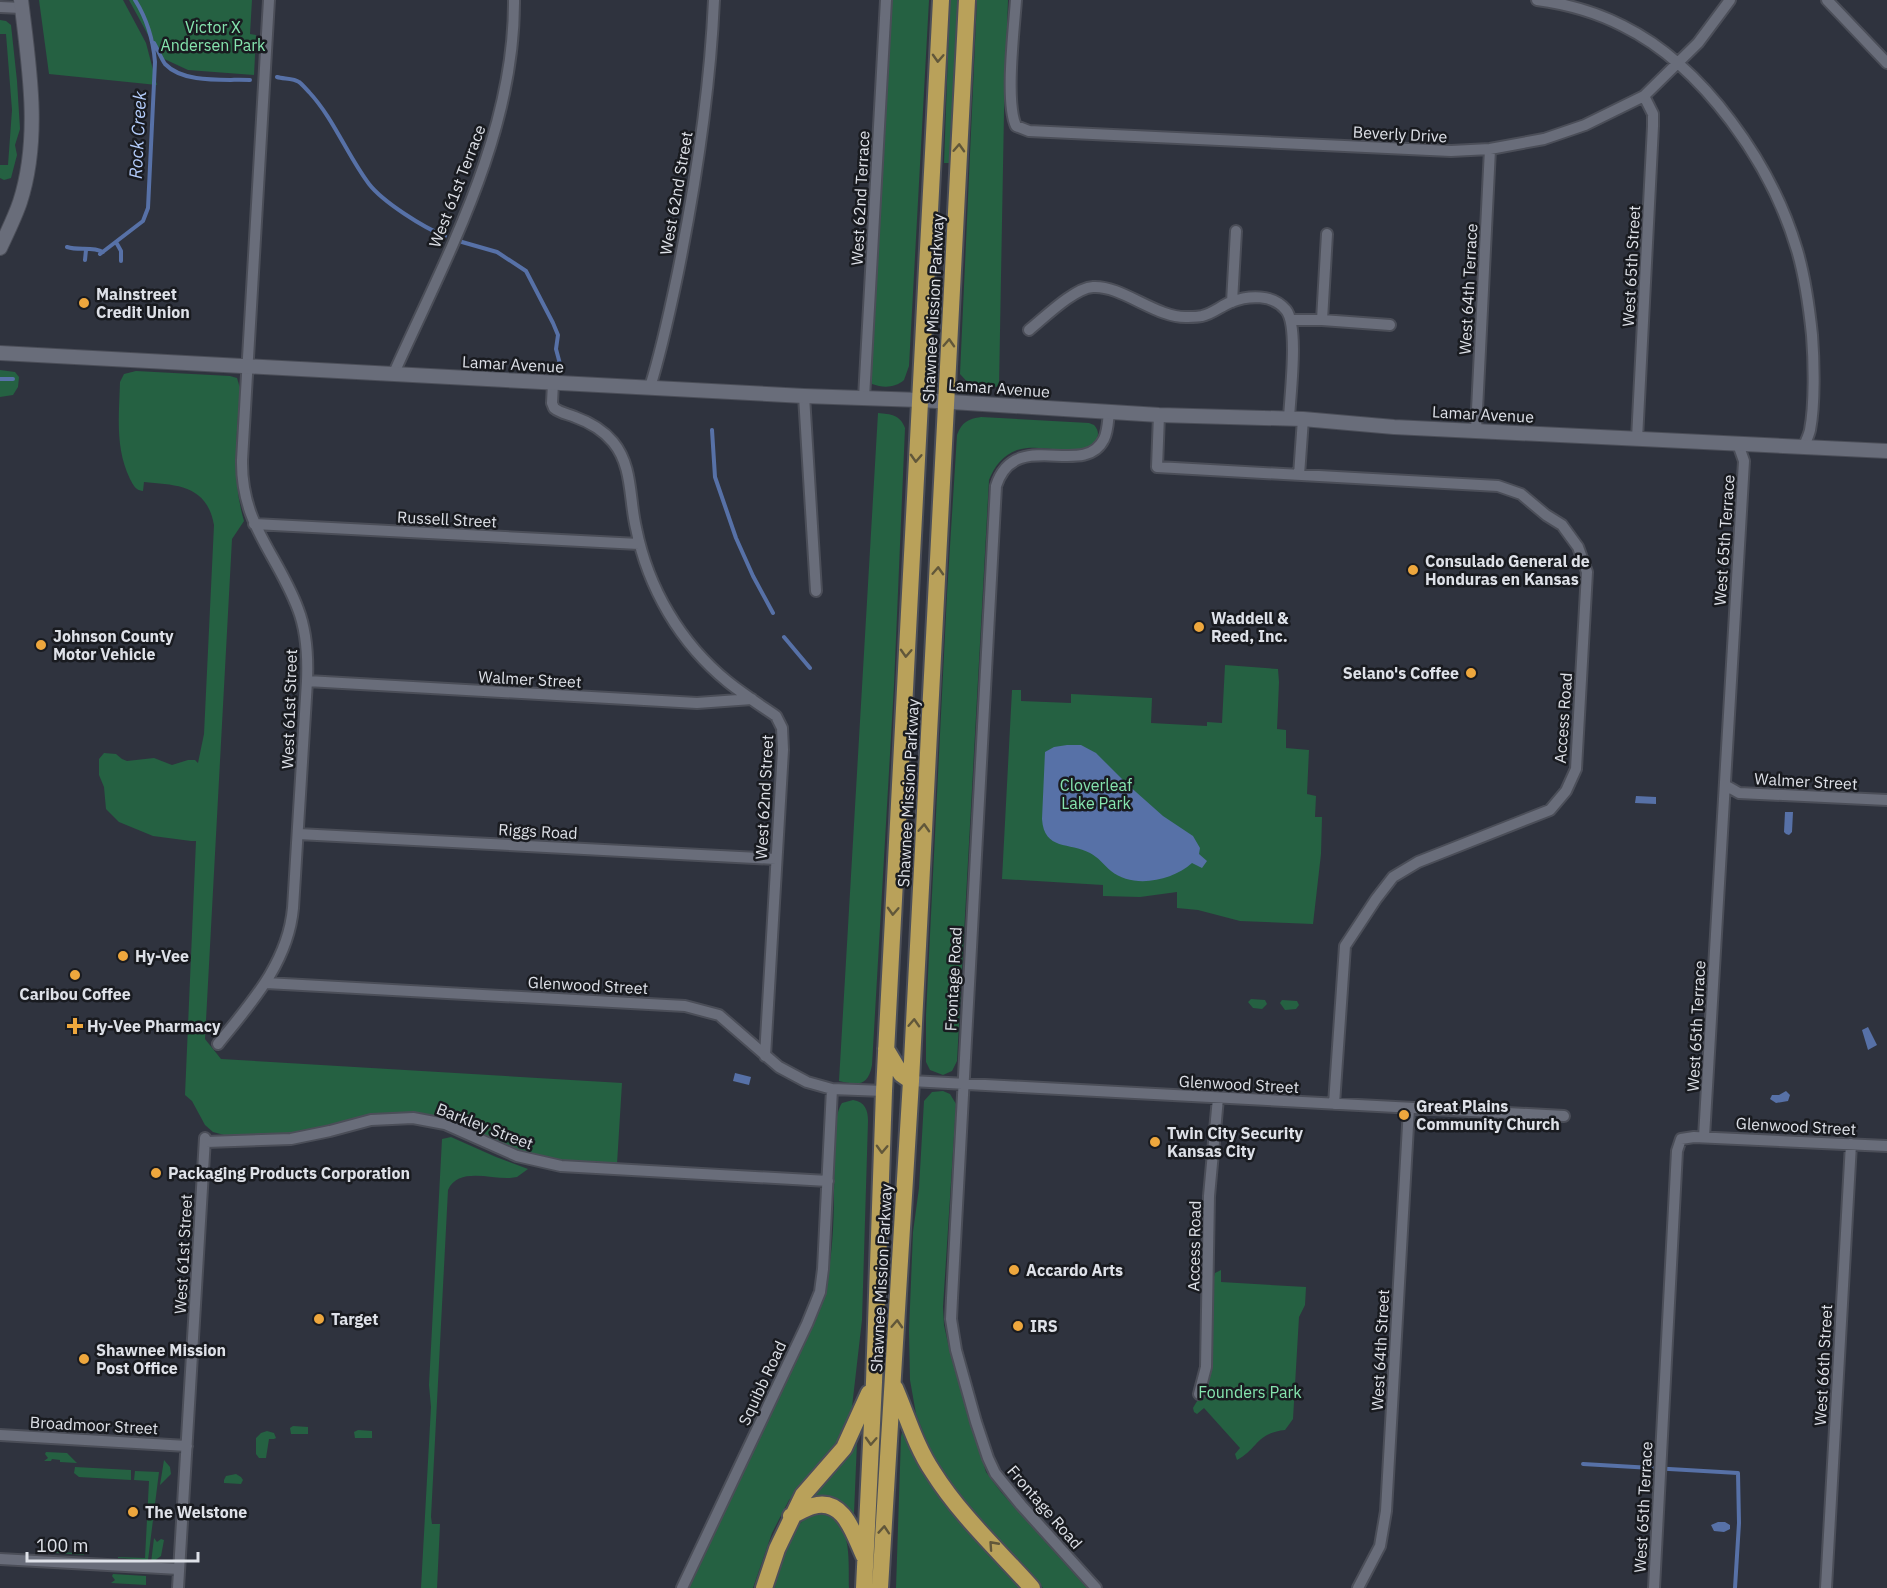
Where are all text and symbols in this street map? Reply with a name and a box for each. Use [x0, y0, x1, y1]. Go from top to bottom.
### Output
park label: Victor X Andersen Park [160, 17, 266, 55]
one-way arrow [931, 54, 944, 63]
water label: Rock Creek [124, 90, 151, 180]
street label: West 61st Terrace [424, 122, 490, 250]
street label: Beverly Drive [1352, 122, 1448, 146]
street label: West 62nd Street [655, 130, 697, 256]
street label: West 62nd Terrace [846, 130, 874, 266]
one-way arrow [952, 144, 965, 153]
street label: West 65th Street [1618, 205, 1644, 327]
street label: Shawnee Mission Parkway [918, 213, 948, 403]
street label: West 64th Terrace [1455, 223, 1481, 355]
place label: Mainstreet Credit Union [96, 284, 190, 322]
marker: Mainstreet Credit Union [77, 296, 91, 310]
one-way arrow [942, 339, 955, 348]
street label: Lamar Avenue [461, 351, 565, 377]
street label: Lamar Avenue [947, 374, 1051, 402]
street label: Lamar Avenue [1431, 401, 1535, 427]
one-way arrow [910, 454, 923, 463]
street label: West 65th Terrace [1709, 474, 1739, 606]
street label: Russell Street [397, 506, 497, 532]
place label: Consulado General de Honduras en Kansas [1425, 551, 1590, 589]
marker: Consulado General de Honduras en Kansas [1406, 563, 1420, 577]
one-way arrow [931, 566, 944, 575]
place label: Waddell & Reed, Inc. [1211, 608, 1289, 646]
marker: Waddell & Reed, Inc. [1192, 620, 1206, 634]
place label: Johnson County Motor Vehicle [53, 626, 174, 664]
marker: Johnson County Motor Vehicle [34, 638, 48, 652]
street label: West 61st Street [277, 649, 301, 769]
one-way arrow [900, 649, 913, 658]
place label: Selano's Coffee [1343, 663, 1459, 683]
street label: Walmer Street [478, 666, 582, 692]
marker: Selano's Coffee [1464, 666, 1478, 680]
street label: Access Road [1550, 672, 1576, 764]
street label: Shawnee Mission Parkway [893, 698, 923, 888]
street label: West 62nd Street [751, 734, 777, 860]
street label: Walmer Street [1754, 768, 1858, 794]
park label: Cloverleaf Lake Park [1060, 775, 1132, 813]
street label: Riggs Road [498, 819, 578, 843]
one-way arrow [918, 823, 931, 832]
one-way arrow [887, 906, 900, 915]
street label: Frontage Road [940, 926, 966, 1032]
place label: Hy-Vee [135, 946, 189, 966]
marker: Hy-Vee [116, 949, 130, 963]
street label: West 65th Terrace [1683, 960, 1709, 1092]
marker: Caribou Coffee [68, 968, 82, 982]
street label: Glenwood Street [527, 972, 649, 998]
place label: Caribou Coffee [19, 984, 131, 1004]
place label: Hy-Vee Pharmacy [87, 1016, 221, 1036]
one-way arrow [908, 1018, 921, 1027]
marker: Hy-Vee Pharmacy [68, 1019, 82, 1033]
street label: Glenwood Street [1178, 1071, 1300, 1097]
place label: Great Plains Community Church [1416, 1096, 1560, 1134]
street label: Barkley Street [434, 1098, 536, 1154]
marker: Great Plains Community Church [1397, 1108, 1411, 1122]
street label: Glenwood Street [1735, 1113, 1857, 1139]
place label: Twin City Security Kansas City [1167, 1123, 1304, 1161]
marker: Twin City Security Kansas City [1148, 1135, 1162, 1149]
one-way arrow [875, 1145, 888, 1154]
place label: Packaging Products Corporation [168, 1163, 410, 1183]
marker: Packaging Products Corporation [149, 1166, 163, 1180]
street label: Shawnee Mission Parkway [866, 1183, 896, 1373]
street label: West 61st Street [170, 1194, 196, 1314]
street label: Access Road [1183, 1200, 1205, 1292]
place label: Accardo Arts [1026, 1260, 1123, 1280]
marker: Accardo Arts [1007, 1263, 1021, 1277]
street label: West 64th Street [1367, 1289, 1393, 1411]
street label: West 66th Street [1810, 1304, 1836, 1426]
place label: Target [331, 1309, 378, 1329]
marker: Target [312, 1312, 326, 1326]
place label: IRS [1030, 1316, 1058, 1336]
one-way arrow [890, 1319, 903, 1328]
marker: IRS [1011, 1319, 1025, 1333]
street label: Squibb Road [734, 1338, 790, 1428]
place label: Shawnee Mission Post Office [96, 1340, 226, 1378]
marker: Shawnee Mission Post Office [77, 1352, 91, 1366]
park label: Founders Park [1198, 1382, 1302, 1402]
street label: Broadmoor Street [29, 1412, 159, 1438]
one-way arrow [865, 1436, 878, 1445]
street label: West 65th Terrace [1630, 1441, 1656, 1573]
street label: Frontage Road [1003, 1461, 1087, 1553]
place label: The Welstone [145, 1502, 247, 1522]
marker: The Welstone [126, 1505, 140, 1519]
scale bar [27, 1525, 198, 1563]
one-way arrow [877, 1525, 890, 1534]
text: 100 m [36, 1534, 88, 1557]
one-way arrow [989, 1541, 1000, 1551]

